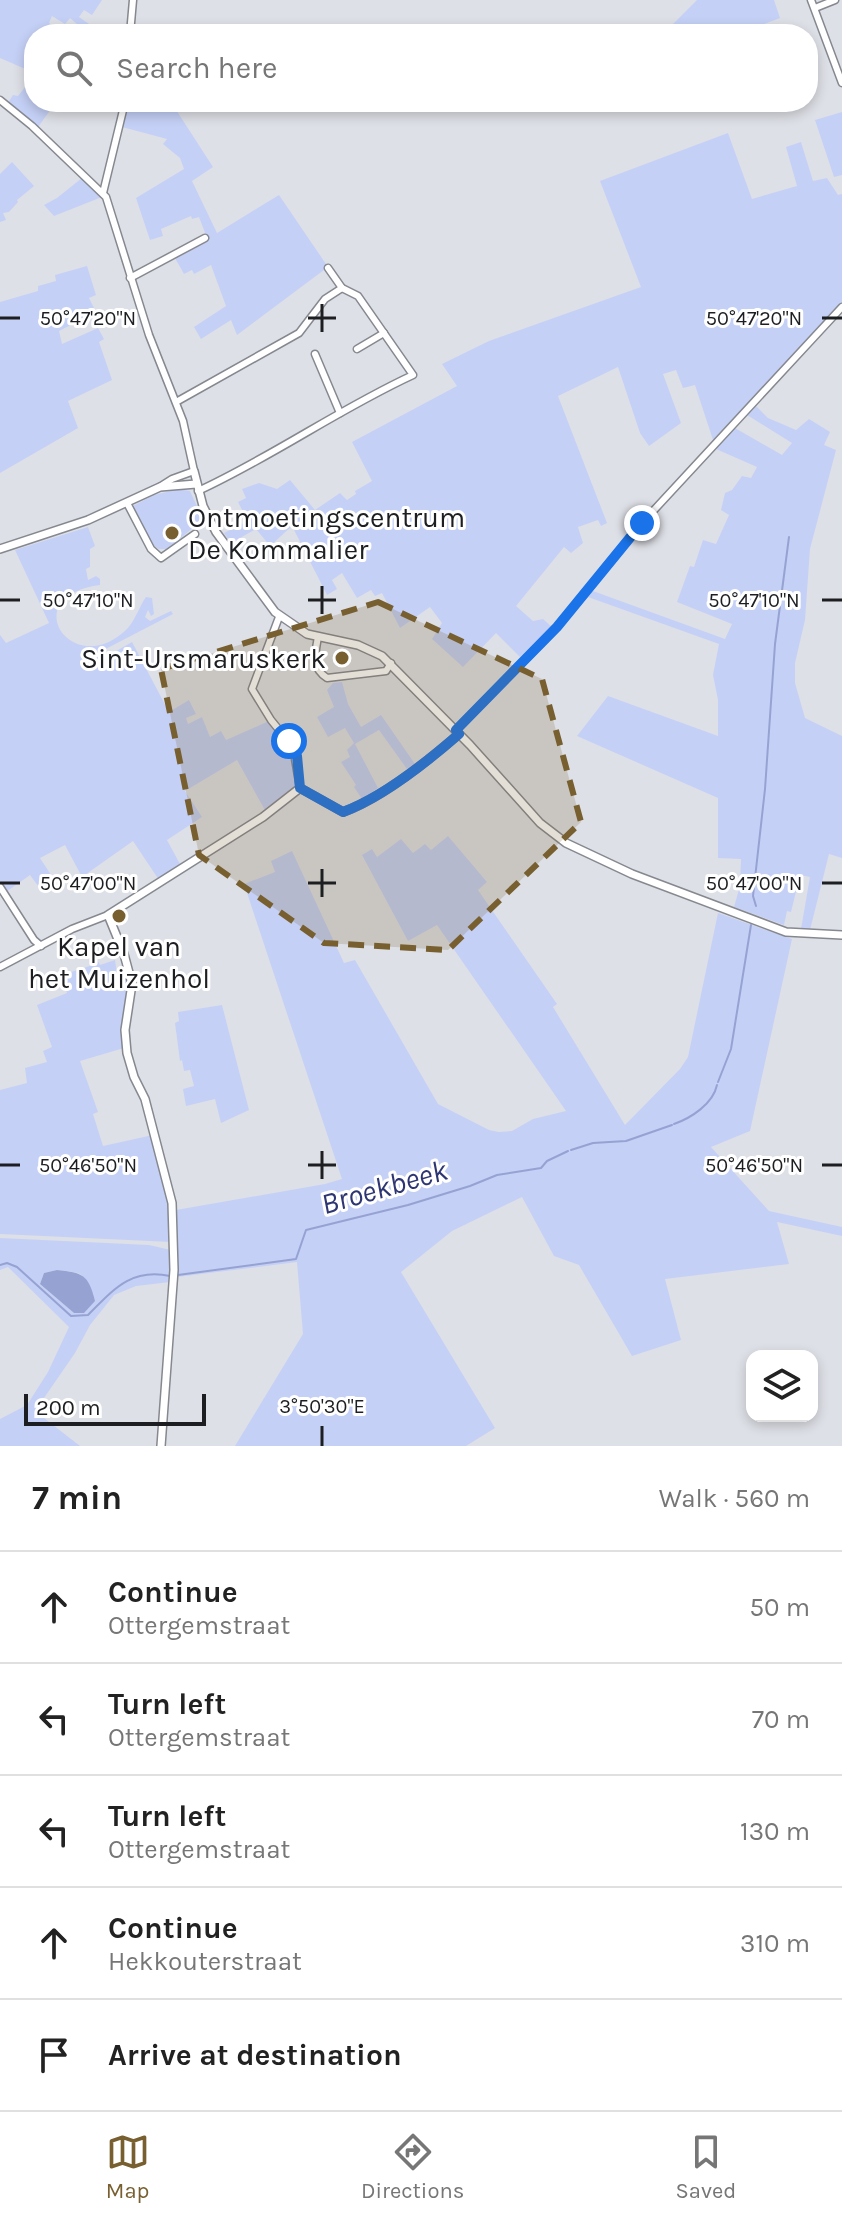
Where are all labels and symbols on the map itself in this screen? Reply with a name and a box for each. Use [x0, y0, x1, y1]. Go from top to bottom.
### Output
text: 50°47'20"N [40, 307, 136, 330]
text: 50°47'20"N [706, 307, 802, 330]
place label: Ontmoetingscentrum De Kommalier [188, 501, 465, 566]
route end [624, 505, 660, 541]
marker: Ontmoetingscentrum De Kommalier [163, 524, 181, 542]
text: 50°47'10"N [42, 589, 134, 612]
text: 50°47'10"N [708, 589, 800, 612]
place label: Sint-Ursmaruskerk [81, 642, 326, 675]
marker: Sint-Ursmaruskerk [333, 649, 351, 667]
route start [271, 723, 307, 759]
text: 50°47'00"N [40, 872, 136, 895]
text: 50°47'00"N [706, 872, 802, 895]
marker: Kapel van het Muizenhol [110, 907, 128, 925]
place label: Kapel van het Muizenhol [28, 930, 210, 995]
water label: Broekbeek [317, 1152, 452, 1222]
text: 50°46'50"N [39, 1154, 137, 1177]
text: 50°46'50"N [705, 1154, 803, 1177]
scale bar [24, 1390, 206, 1426]
text: 3°50'30"E [279, 1395, 365, 1418]

